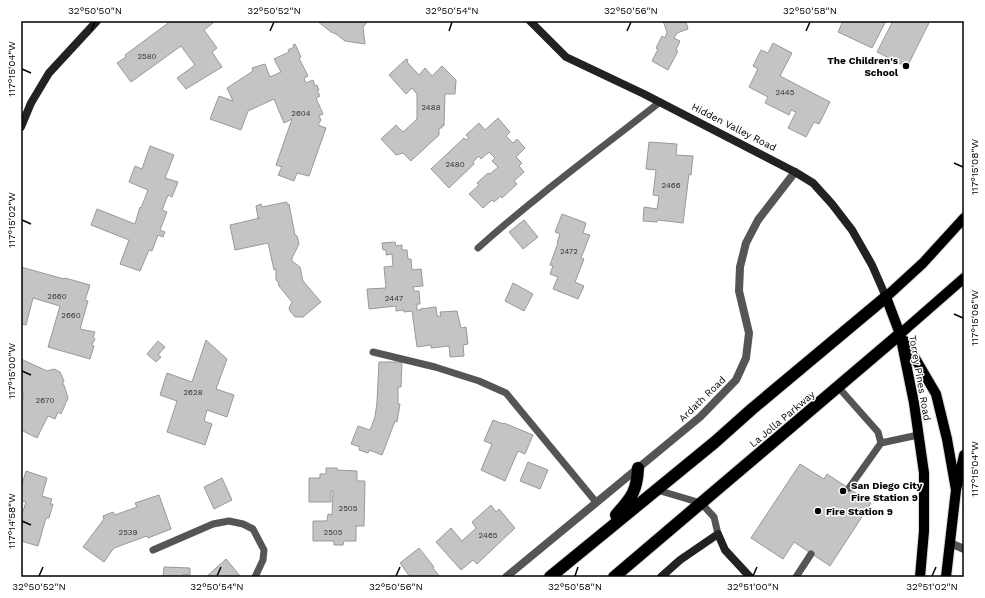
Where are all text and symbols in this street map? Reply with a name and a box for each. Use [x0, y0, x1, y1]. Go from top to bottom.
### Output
text: 32°50'50"N [68, 5, 122, 16]
text: 32°50'52"N [247, 5, 301, 16]
text: 32°50'54"N [425, 5, 479, 16]
text: 32°50'56"N [604, 5, 658, 16]
text: 32°50'58"N [783, 5, 837, 16]
text: 117°15'04"W [6, 41, 17, 97]
house number: 2580 [137, 52, 157, 61]
place label: The Children's School [827, 55, 899, 78]
marker: The Children's School [901, 61, 911, 71]
house number: 2445 [776, 88, 795, 97]
street label: Hidden Valley Road [690, 101, 778, 153]
house number: 2488 [421, 103, 441, 112]
house number: 2604 [291, 109, 311, 118]
text: 117°15'08"W [969, 139, 980, 195]
house number: 2480 [445, 160, 465, 169]
house number: 2466 [661, 181, 681, 190]
text: 117°15'02"W [6, 192, 17, 248]
house number: 2472 [560, 247, 578, 256]
text: 117°15'06"W [969, 290, 980, 346]
house number: 2660 [47, 292, 67, 301]
house number: 2447 [385, 294, 404, 303]
house number: 2660 [61, 311, 81, 320]
street label: Torrey Pines Road [907, 334, 933, 422]
text: 117°15'00"W [6, 343, 17, 399]
street label: Ardath Road [676, 374, 728, 424]
house number: 2628 [183, 388, 203, 397]
street label: La Jolla Parkway [747, 388, 817, 449]
house number: 2670 [36, 396, 54, 405]
text: 117°15'04"W [969, 441, 980, 497]
place label: San Diego City Fire Station 9 [851, 480, 923, 503]
marker: San Diego City Fire Station 9 [838, 486, 848, 496]
text: 117°14'58"W [6, 493, 17, 549]
house number: 2505 [339, 504, 358, 513]
marker: Fire Station 9 [813, 506, 823, 516]
place label: Fire Station 9 [826, 506, 893, 517]
house number: 2539 [119, 528, 138, 537]
house number: 2505 [324, 528, 343, 537]
house number: 2465 [479, 531, 498, 540]
text: 32°50'52"N [12, 581, 66, 592]
text: 32°50'54"N [190, 581, 244, 592]
text: 32°50'56"N [369, 581, 423, 592]
text: 32°50'58"N [548, 581, 602, 592]
text: 32°51'00"N [727, 581, 779, 592]
text: 32°51'02"N [906, 581, 958, 592]

